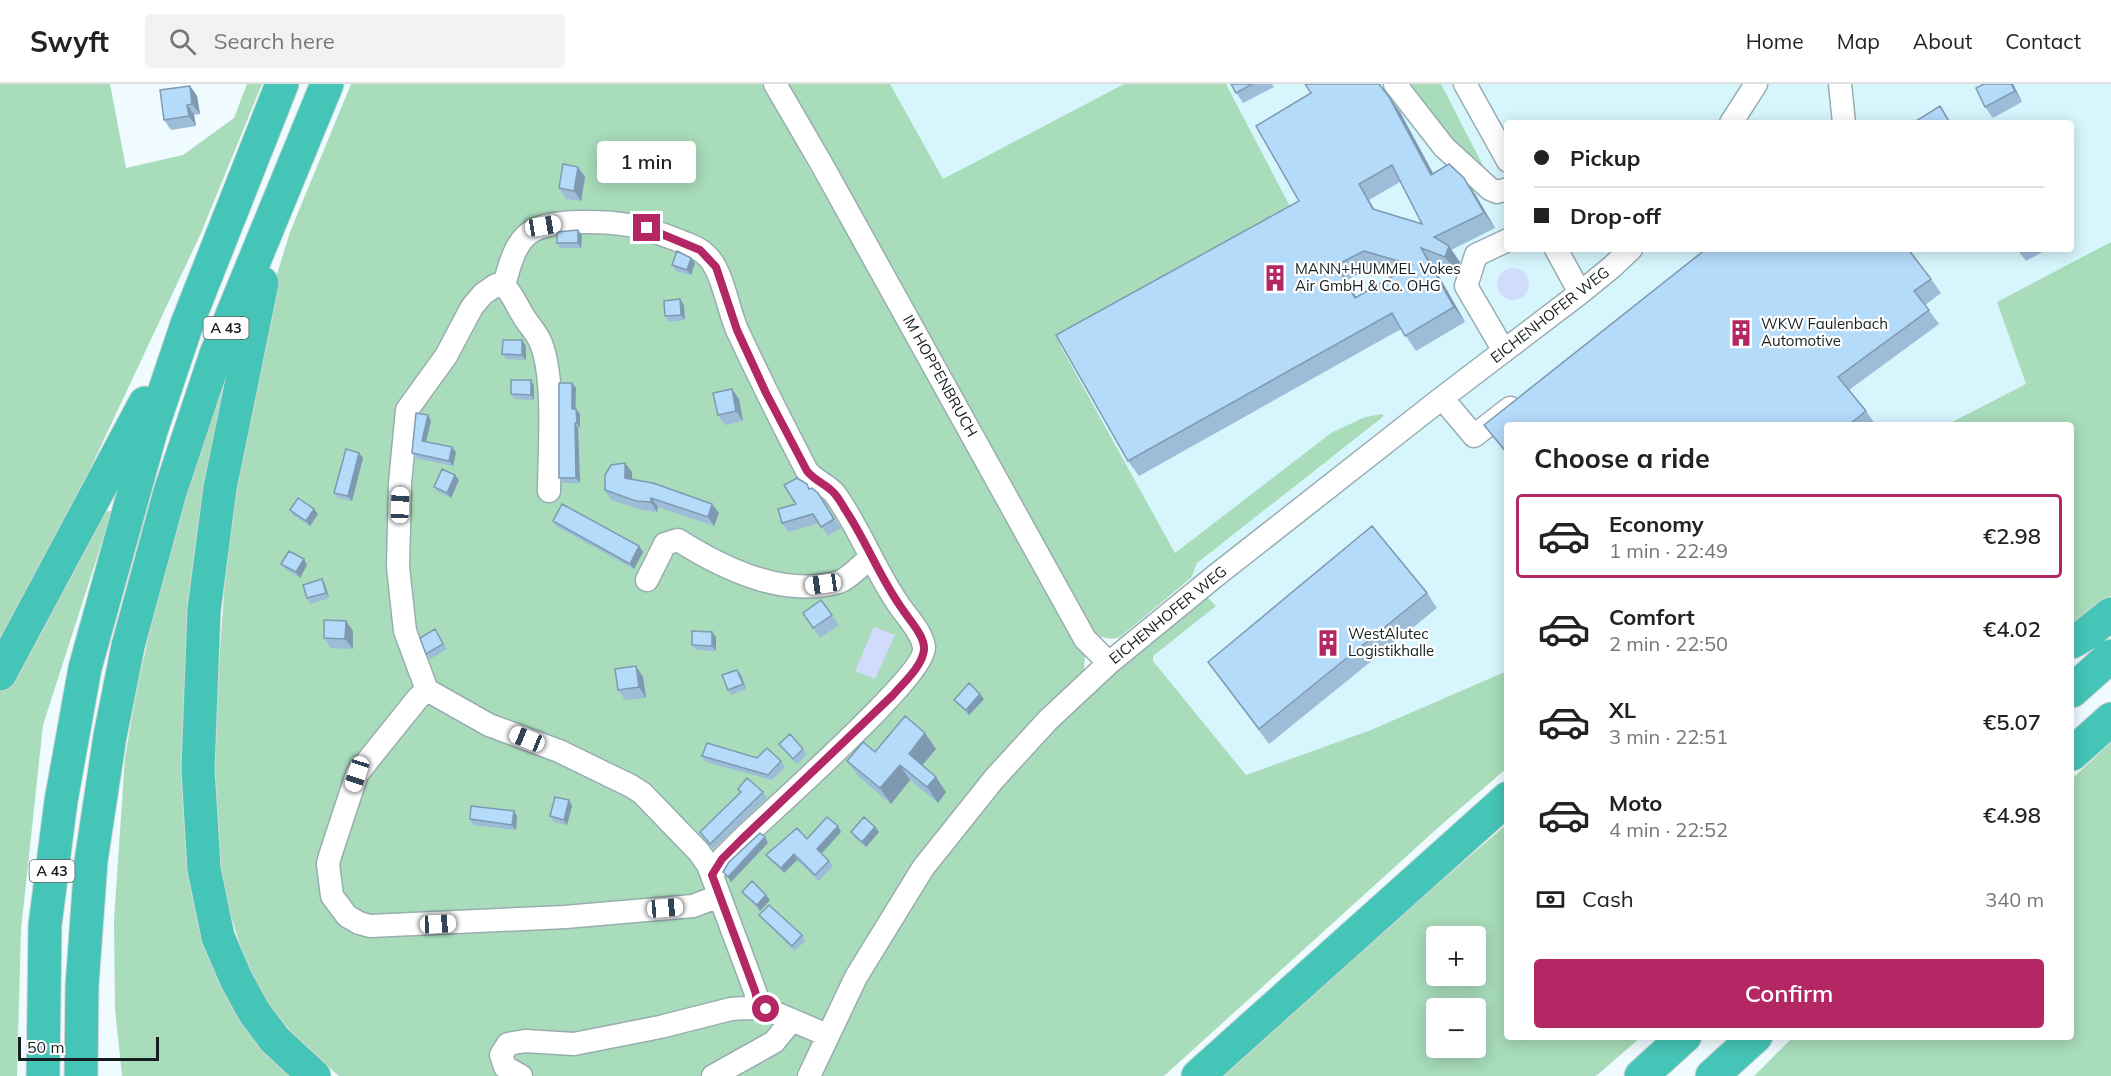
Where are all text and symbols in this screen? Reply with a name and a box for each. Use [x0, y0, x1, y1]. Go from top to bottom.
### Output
search box [145, 14, 565, 68]
text: Swyft [30, 24, 109, 59]
icon: search [166, 25, 199, 58]
text: Search here [214, 27, 335, 55]
text: Home [1746, 28, 1804, 54]
text: Map [1837, 28, 1880, 54]
text: About [1913, 28, 1972, 54]
text: Contact [2005, 28, 2081, 54]
callout: 1 min [598, 141, 696, 183]
text: Pickup [1570, 144, 1640, 172]
text: 1 min [621, 149, 672, 174]
text: Drop-off [1570, 202, 1661, 230]
car [524, 214, 562, 238]
route end [633, 214, 660, 241]
place label: MANN+HUMMEL Vokes Air GmbH & Co. OHG [1295, 259, 1461, 295]
street label: EICHENHOFER WEG [1487, 262, 1613, 367]
building icon: MANN+HUMMEL Vokes Air GmbH & Co. OHG [1260, 263, 1290, 293]
street label: IM HOPPENBRUCH [899, 311, 982, 440]
place label: WKW Faulenbach Automotive [1761, 314, 1888, 350]
road number: A 43 [204, 317, 248, 339]
building icon: WKW Faulenbach Automotive [1726, 318, 1756, 348]
text: Choose a ride [1534, 441, 1710, 475]
car [390, 487, 410, 523]
icon: car [1537, 509, 1591, 563]
text: Economy [1609, 510, 1704, 538]
text: €2.98 [1983, 522, 2041, 550]
text: 1 min · 22:49 [1609, 538, 1728, 563]
street label: EICHENHOFER WEG [1105, 561, 1230, 668]
car [804, 573, 842, 595]
icon: car [1537, 602, 1591, 656]
text: Comfort [1609, 603, 1695, 631]
text: €4.02 [1983, 615, 2041, 643]
place label: WestAlutec Logistikhalle [1348, 624, 1434, 660]
building icon: WestAlutec Logistikhalle [1313, 628, 1343, 658]
text: 2 min · 22:50 [1609, 631, 1728, 656]
icon: car [1537, 695, 1591, 749]
text: XL [1609, 696, 1636, 724]
text: €5.07 [1983, 708, 2041, 736]
car [507, 724, 547, 754]
text: 3 min · 22:51 [1609, 724, 1728, 749]
car [343, 754, 371, 794]
icon: car [1537, 788, 1591, 842]
text: Moto [1609, 789, 1662, 817]
text: €4.98 [1983, 801, 2041, 829]
text: 4 min · 22:52 [1609, 817, 1728, 842]
road number: A 43 [29, 860, 74, 882]
icon: cash [1534, 883, 1567, 916]
text: Cash [1582, 885, 1634, 913]
text: 340 m [1985, 887, 2044, 912]
car [646, 897, 684, 919]
car [420, 914, 456, 934]
map controls [1426, 926, 1486, 1058]
button: + [1426, 926, 1486, 986]
button: Confirm [1534, 959, 2044, 1028]
route start [752, 995, 779, 1022]
button: − [1426, 998, 1486, 1058]
scale bar [18, 1034, 159, 1062]
text: 50 m [27, 1037, 64, 1057]

